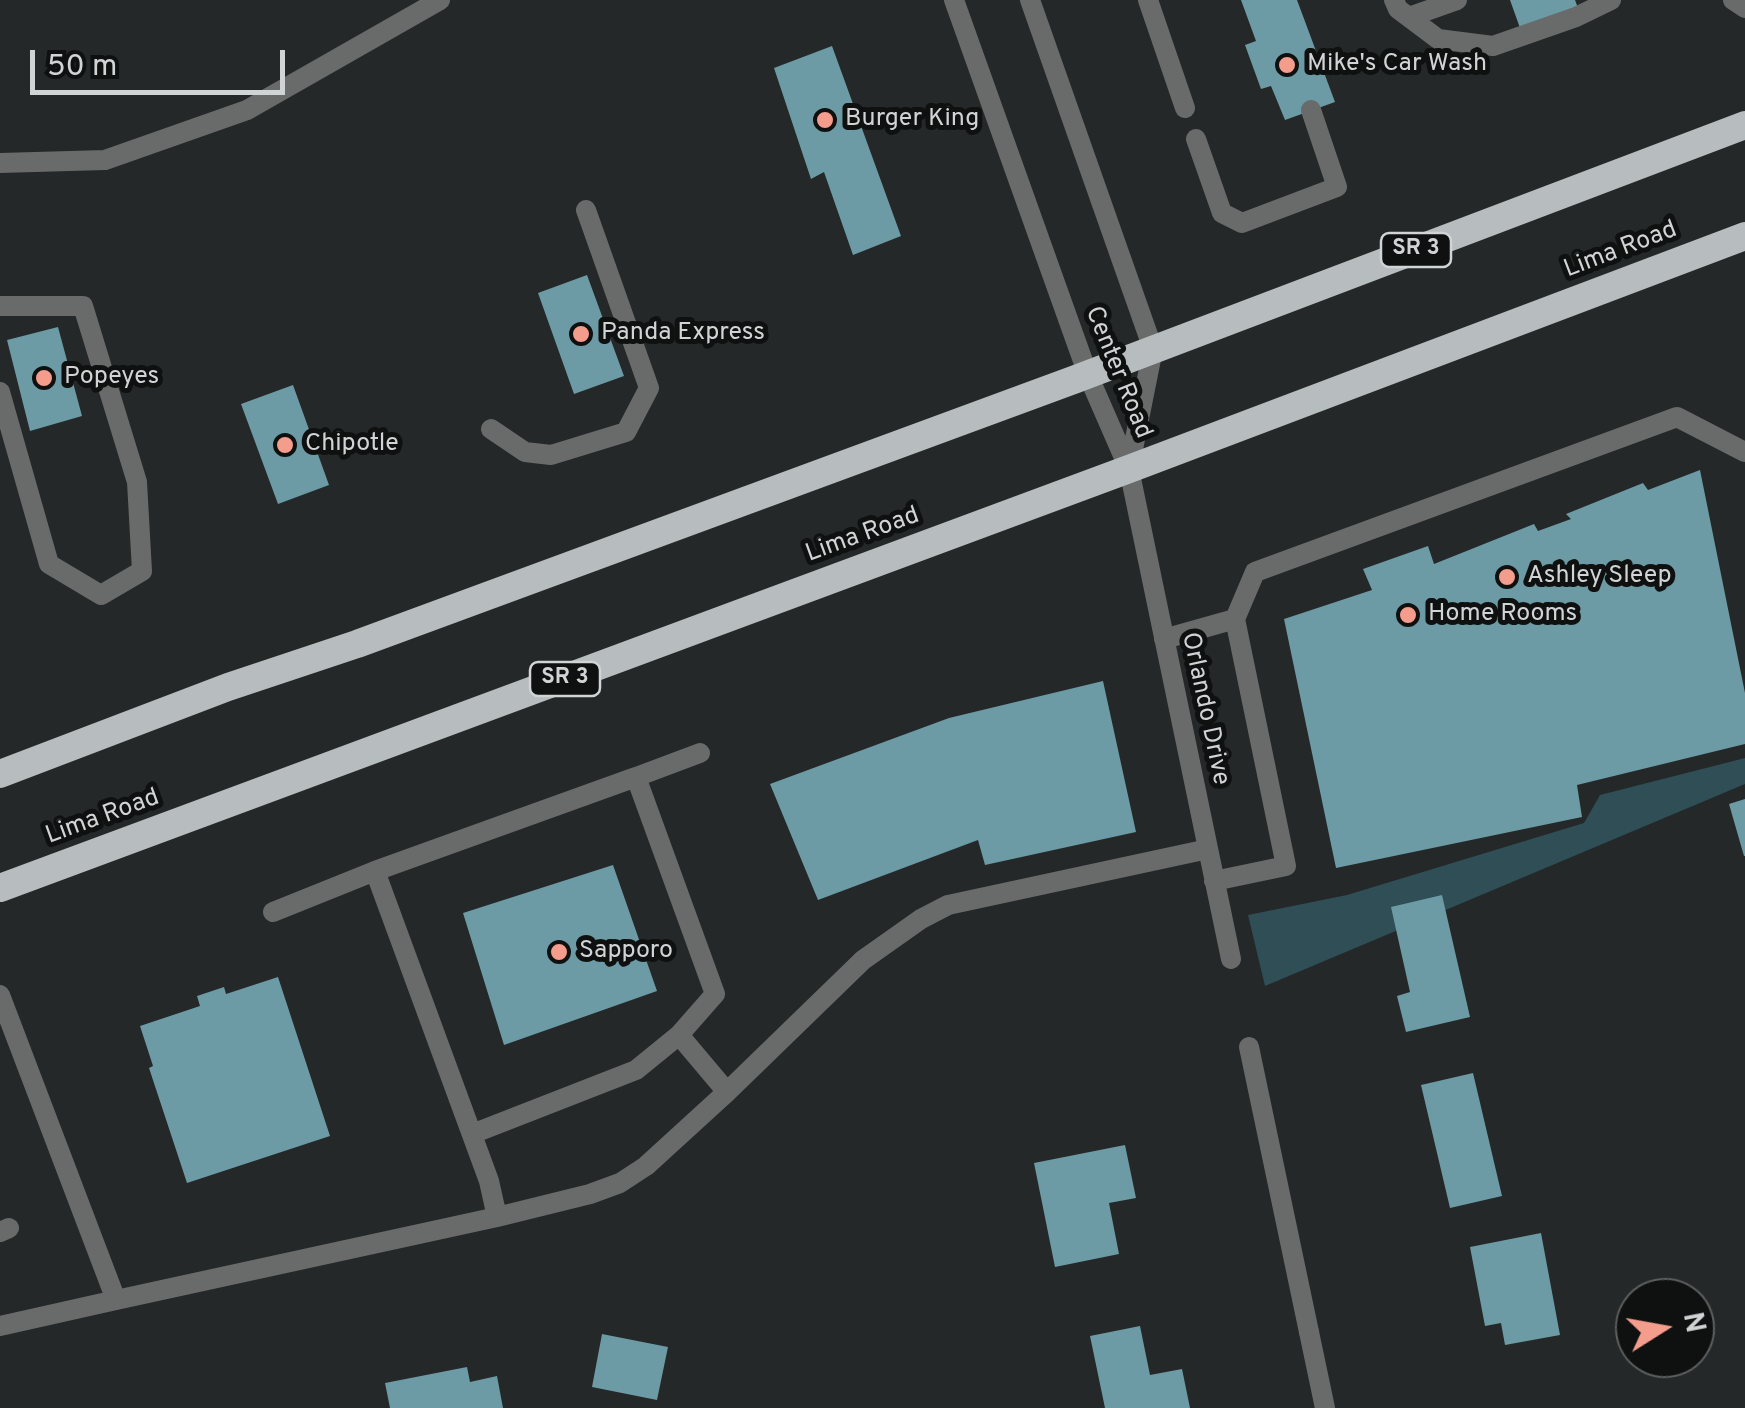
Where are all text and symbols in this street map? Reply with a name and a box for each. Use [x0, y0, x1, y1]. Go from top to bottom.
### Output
scale bar [35, 30, 290, 92]
text: 50 m [47, 49, 117, 86]
place label: Mike's Car Wash [1307, 50, 1487, 80]
marker: Mike's Car Wash [1276, 54, 1298, 76]
place label: Burger King [845, 105, 979, 135]
marker: Burger King [814, 109, 836, 131]
street label: Lima Road [1560, 216, 1682, 286]
road number: SR 3 [1381, 233, 1451, 267]
street label: Center Road [1077, 302, 1157, 444]
place label: Panda Express [601, 319, 765, 349]
marker: Panda Express [570, 323, 592, 345]
place label: Popeyes [64, 363, 159, 393]
marker: Popeyes [33, 367, 55, 389]
place label: Chipotle [305, 430, 399, 460]
marker: Chipotle [274, 434, 296, 456]
street label: Lima Road [802, 502, 924, 570]
place label: Ashley Sleep [1527, 562, 1671, 592]
marker: Ashley Sleep [1496, 566, 1518, 588]
place label: Home Rooms [1428, 600, 1577, 630]
marker: Home Rooms [1397, 604, 1419, 626]
street label: Orlando Drive [1173, 630, 1235, 788]
road number: SR 3 [530, 662, 600, 696]
street label: Lima Road [42, 784, 164, 852]
place label: Sapporo [579, 937, 673, 967]
marker: Sapporo [548, 941, 570, 963]
north arrow [1615, 1278, 1715, 1378]
text: N [1673, 1309, 1712, 1336]

